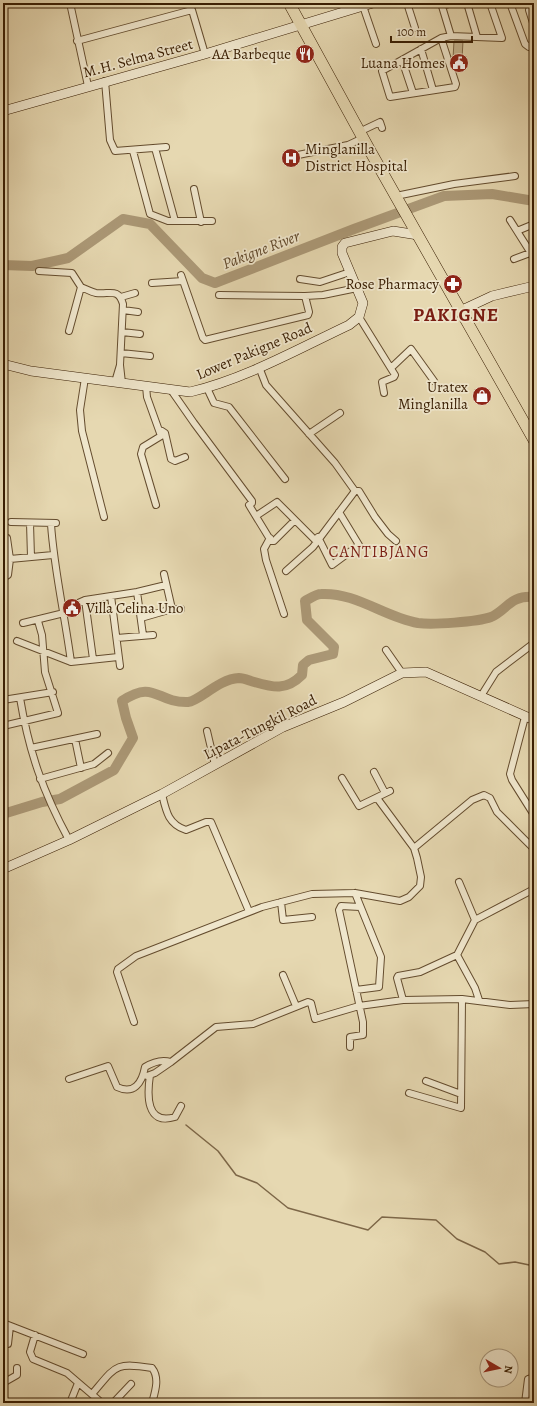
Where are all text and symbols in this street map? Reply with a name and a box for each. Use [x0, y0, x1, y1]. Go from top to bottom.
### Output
scale bar [391, 18, 472, 44]
text: 100 m [397, 24, 426, 40]
street label: M.H. Selma Street [81, 34, 195, 82]
restaurant icon: AA Barbeque [294, 43, 316, 65]
place label: AA Barbeque [211, 44, 291, 64]
public building icon: Luana Homes [448, 52, 470, 74]
place label: Luana Homes [360, 53, 445, 73]
place label: Minglanilla District Hospital [305, 139, 408, 176]
hospital icon: Minglanilla District Hospital [280, 147, 302, 169]
water label: Pakigne River [219, 225, 303, 275]
pharmacy icon: Rose Pharmacy [442, 273, 464, 295]
place label: Rose Pharmacy [346, 274, 439, 294]
district label: PAKIGNE [413, 302, 499, 328]
street label: Lower Pakigne Road [193, 317, 316, 384]
place label: Uratex Minglanilla [398, 377, 468, 414]
shop icon: Uratex Minglanilla [471, 385, 493, 407]
district label: CANTIBJANG [328, 541, 430, 563]
public building icon: Villa Celina Uno [61, 597, 83, 619]
place label: Villa Celina Uno [85, 598, 184, 618]
street label: Lipata-Tungkil Road [200, 689, 321, 764]
north arrow [479, 1348, 519, 1388]
text: N [500, 1364, 516, 1375]

